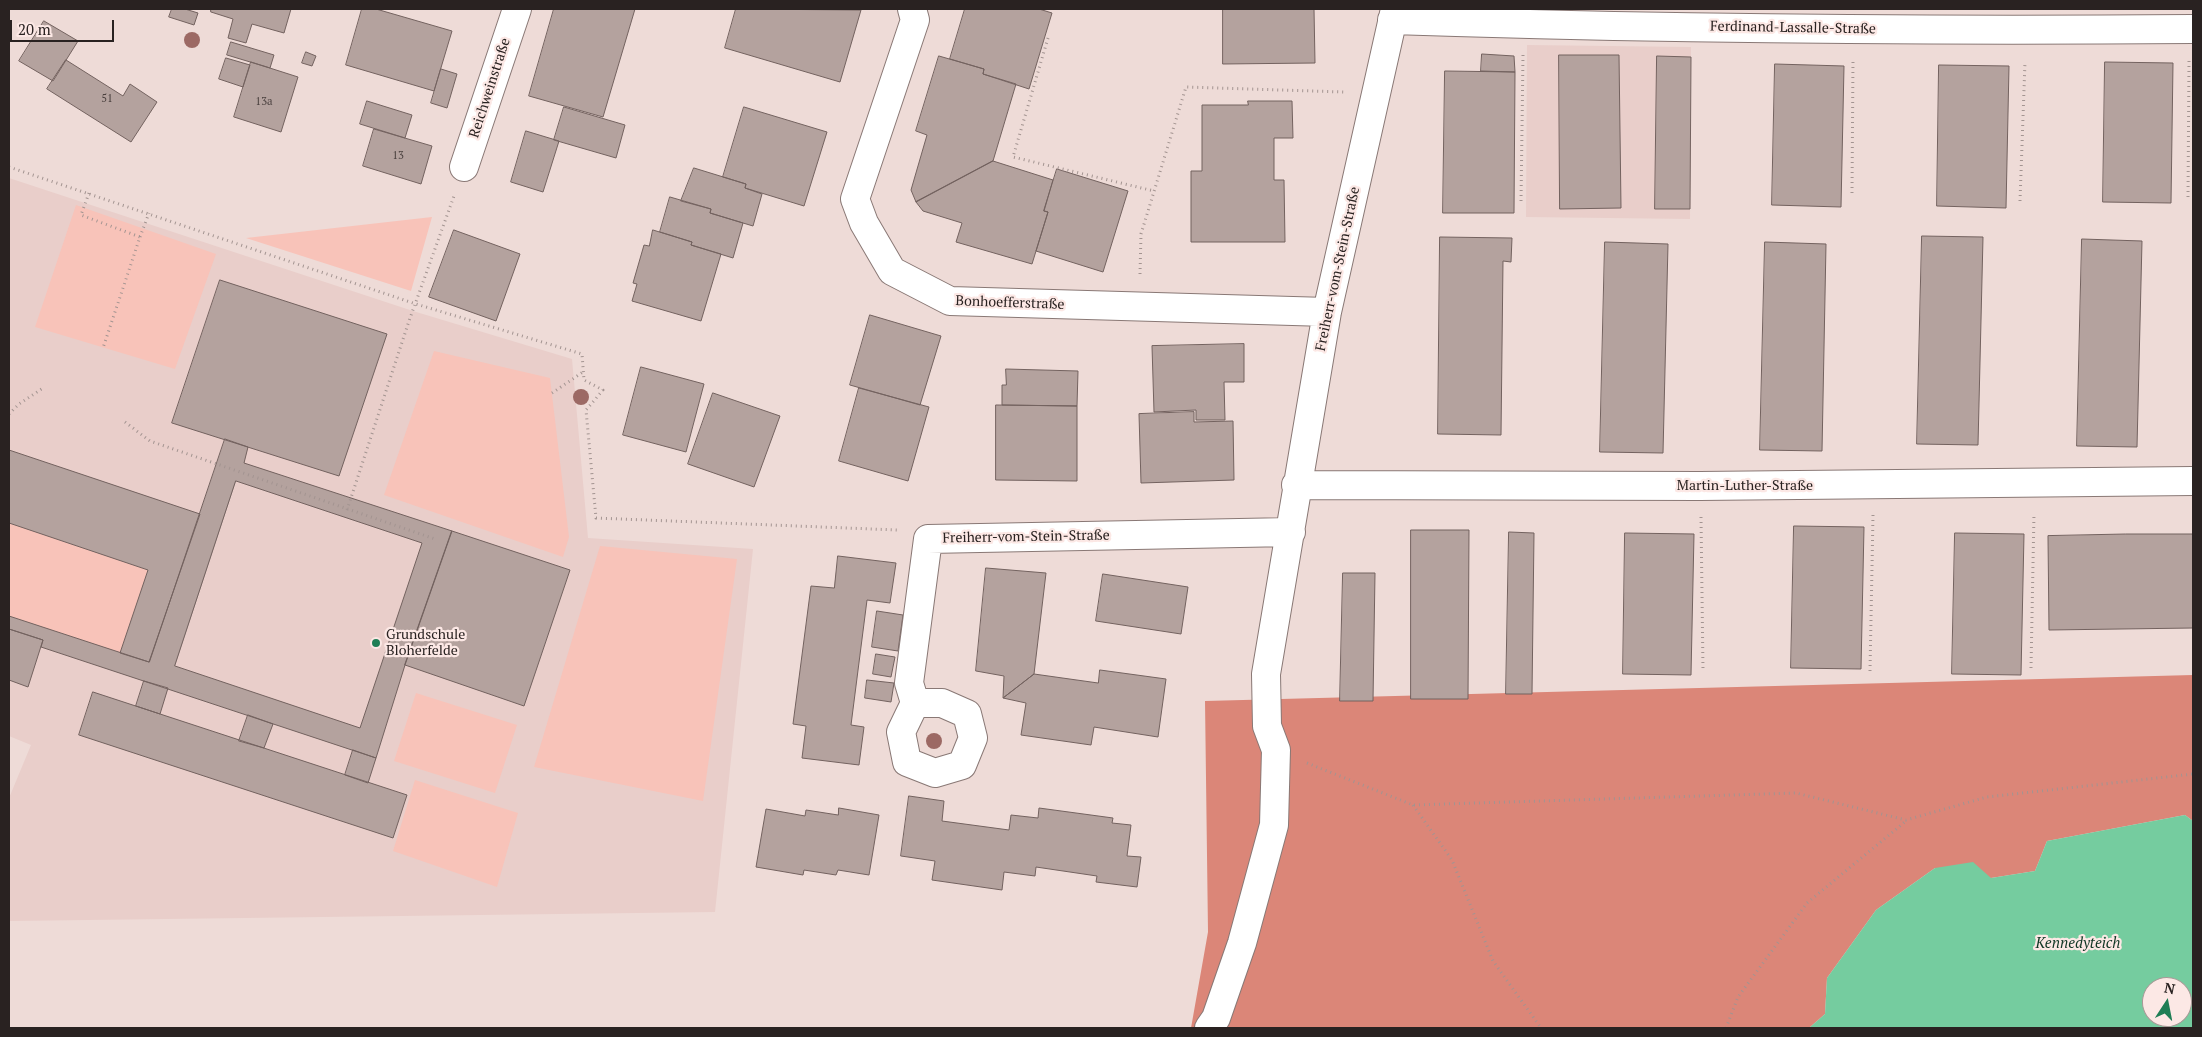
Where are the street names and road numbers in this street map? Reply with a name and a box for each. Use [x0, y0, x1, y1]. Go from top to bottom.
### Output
street label: Ferdinand-Lassalle-Straße [1710, 18, 1876, 38]
street label: Reichweinstraße [466, 36, 514, 140]
street label: Freiherr-vom-Stein-Straße [1312, 185, 1364, 353]
street label: Bonhoefferstraße [955, 293, 1065, 313]
street label: Martin-Luther-Straße [1677, 478, 1813, 494]
street label: Freiherr-vom-Stein-Straße [942, 527, 1110, 547]

